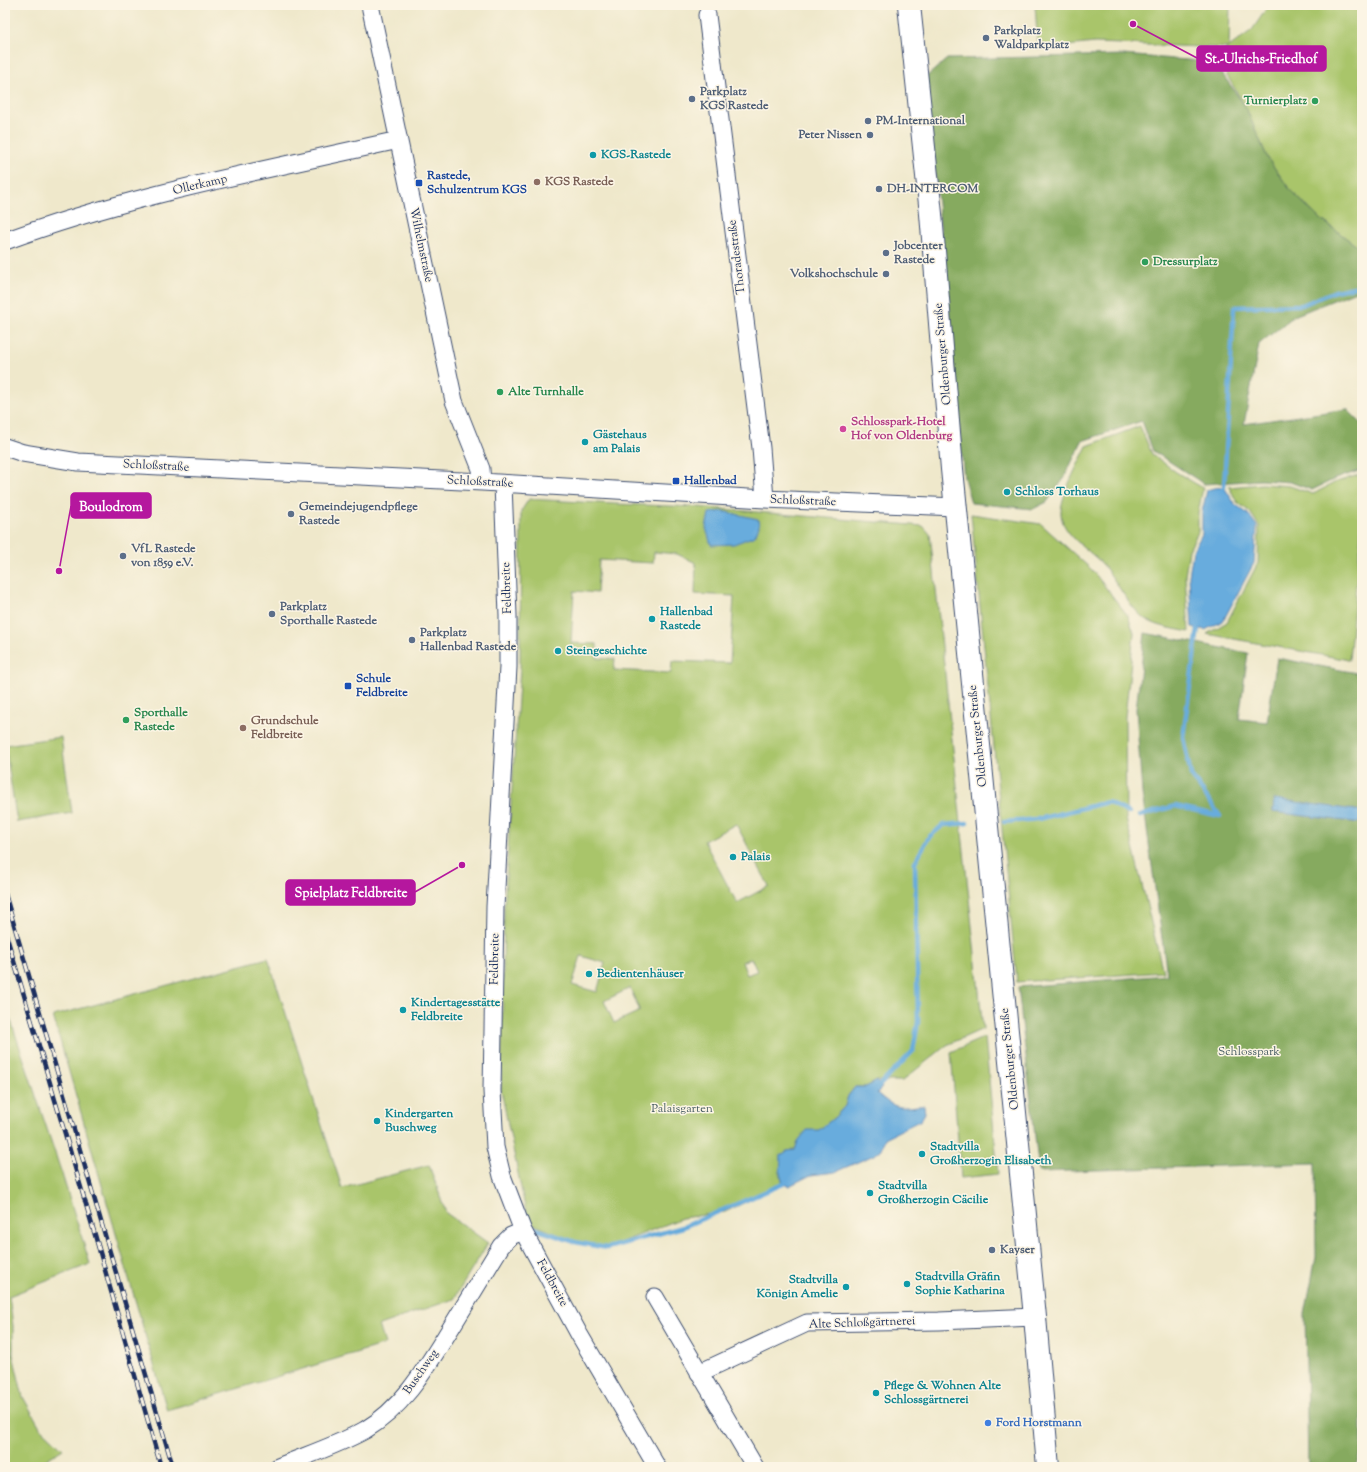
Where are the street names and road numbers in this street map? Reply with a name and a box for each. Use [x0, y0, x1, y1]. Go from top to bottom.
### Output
street label: Ollerkamp [171, 170, 229, 200]
street label: Wilhelmstraße [404, 206, 438, 284]
street label: Thoradestraße [723, 218, 750, 295]
street label: Oldenburger Straße [930, 302, 956, 406]
street label: Schloßstraße [122, 455, 190, 477]
street label: Schloßstraße [446, 471, 514, 493]
street label: Schloßstraße [769, 491, 837, 511]
street label: Feldbreite [497, 561, 517, 614]
street label: Oldenburger Straße [964, 684, 992, 788]
street label: Feldbreite [486, 933, 504, 985]
street label: Oldenburger Straße [996, 1007, 1024, 1111]
street label: Feldbreite [532, 1256, 573, 1310]
street label: Alte Schloßgärtnerei [808, 1312, 916, 1334]
street label: Buschweg [399, 1346, 443, 1398]

